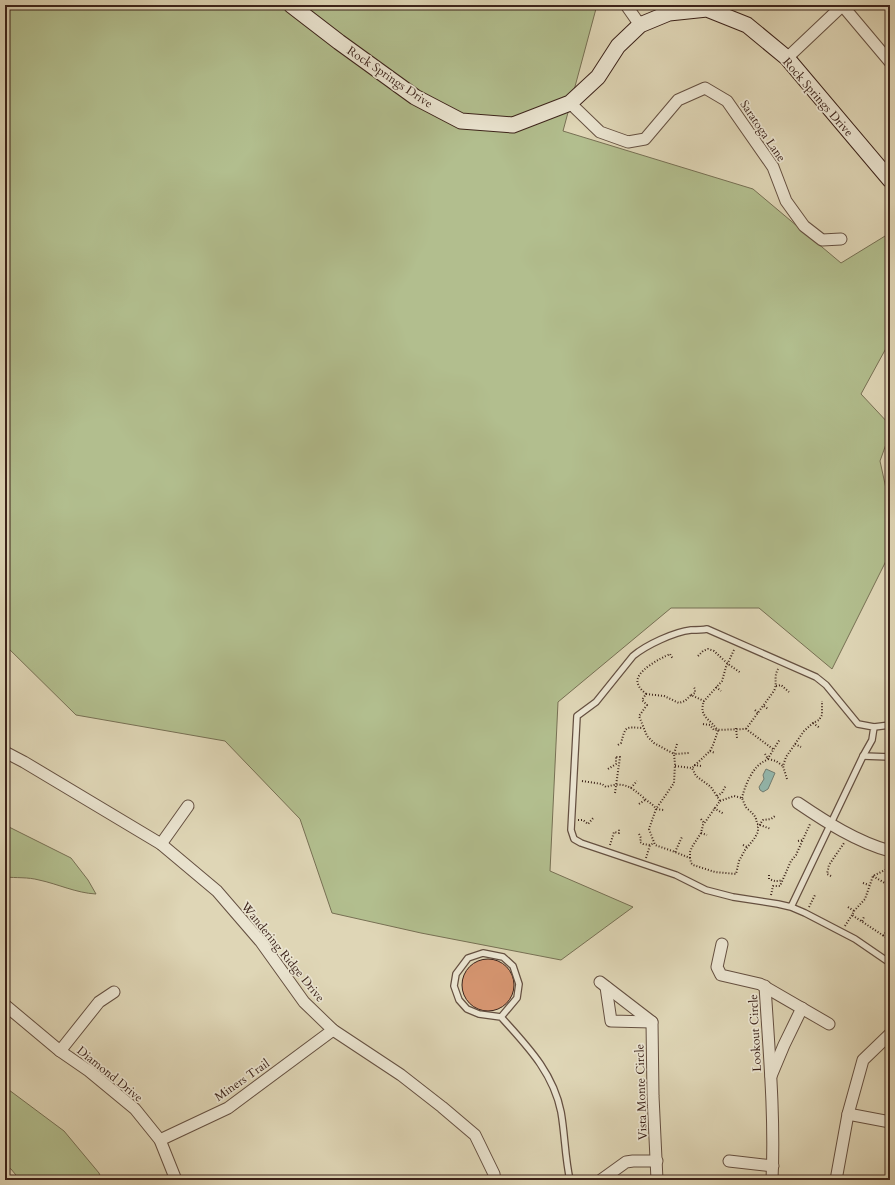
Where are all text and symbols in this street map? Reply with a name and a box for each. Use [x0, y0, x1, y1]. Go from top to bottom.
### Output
street label: Rock Springs Drive [344, 42, 436, 112]
street label: Rock Springs Drive [779, 54, 857, 140]
street label: Saratoga Lane [737, 97, 789, 165]
street label: Wandering Ridge Drive [237, 898, 328, 1005]
street label: Lookout Circle [745, 994, 765, 1072]
street label: Diamond Drive [74, 1042, 146, 1106]
street label: Vista Monte Circle [631, 1044, 651, 1140]
street label: Miners Trail [211, 1055, 273, 1105]

